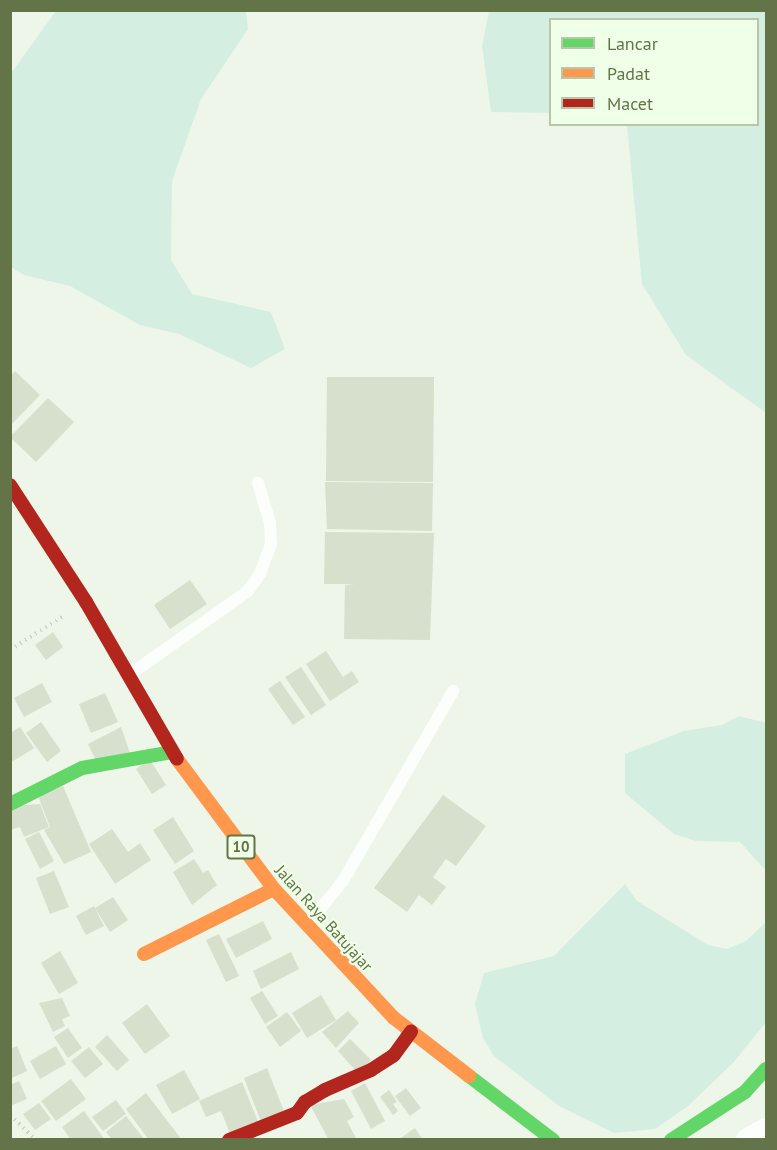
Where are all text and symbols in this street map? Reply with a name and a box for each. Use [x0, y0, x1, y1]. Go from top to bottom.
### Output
legend [549, 18, 759, 126]
text: Lancar [607, 32, 658, 55]
text: Padat [607, 62, 650, 85]
text: Macet [607, 92, 653, 115]
road number: 10 [226, 835, 256, 859]
street label: Jalan Raya Batujajar [271, 861, 377, 975]

